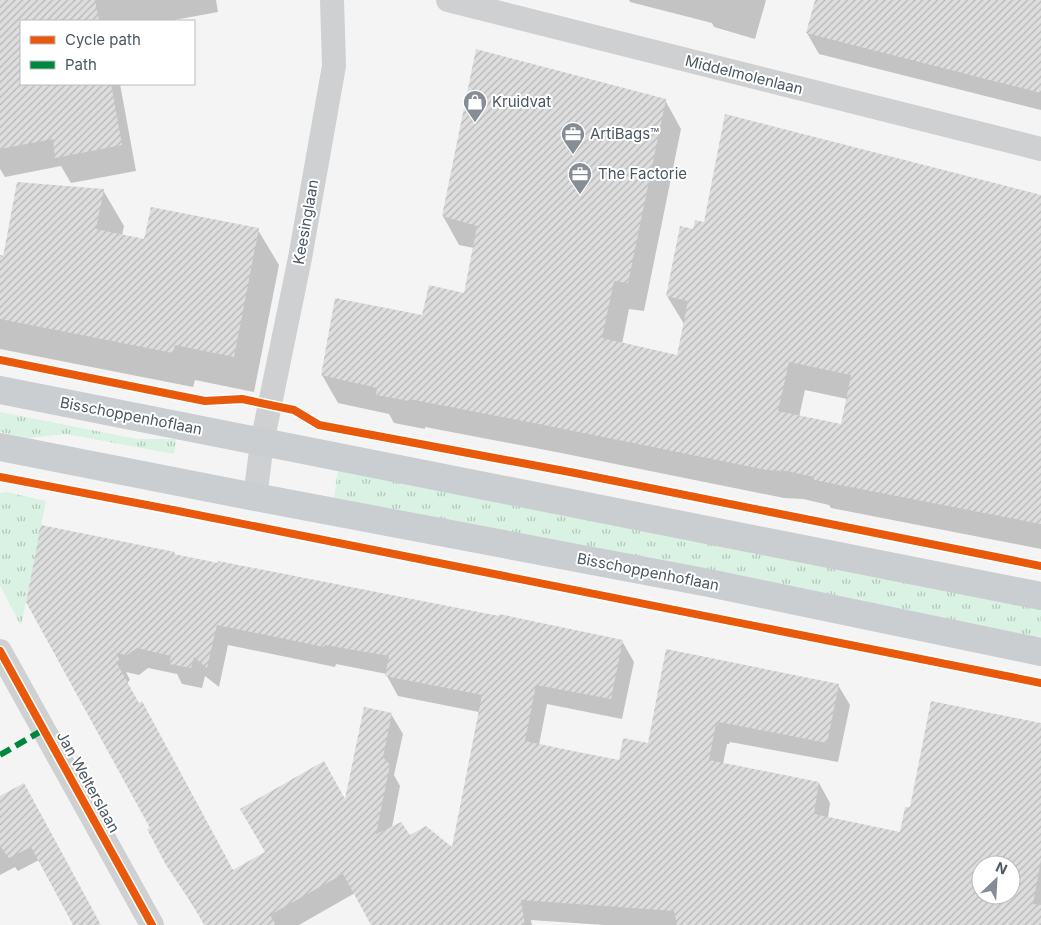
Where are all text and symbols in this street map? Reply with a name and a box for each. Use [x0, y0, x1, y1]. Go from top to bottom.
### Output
legend [20, 20, 195, 85]
text: Cycle path [65, 30, 141, 49]
street label: Middelmolenlaan [683, 51, 805, 98]
text: Path [65, 55, 97, 74]
shop icon: Kruidvat [462, 89, 488, 123]
place label: Kruidvat [492, 92, 551, 111]
office icon: ArtiBags™ [560, 121, 586, 155]
place label: ArtiBags™ [590, 124, 659, 143]
office icon: The Factorie [567, 161, 593, 195]
place label: The Factorie [598, 164, 687, 183]
street label: Keesinglaan [289, 178, 322, 266]
street label: Bisschoppenhoflaan [58, 392, 204, 439]
street label: Bisschoppenhoflaan [575, 548, 721, 595]
street label: Jan Welterslaan [53, 728, 124, 836]
north arrow [971, 855, 1021, 905]
text: N [993, 858, 1010, 878]

